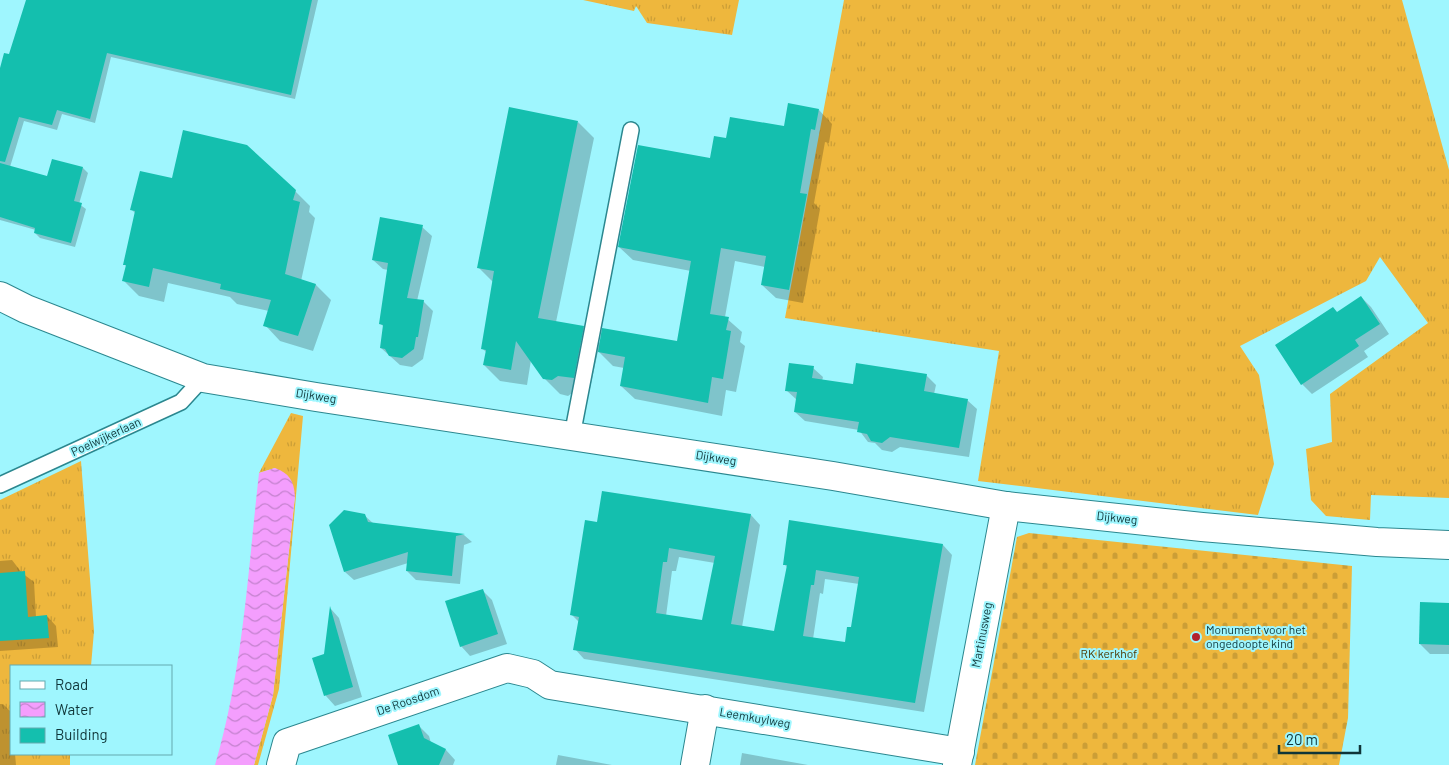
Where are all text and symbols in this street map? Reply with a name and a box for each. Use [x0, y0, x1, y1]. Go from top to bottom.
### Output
street label: Dijkweg [295, 385, 337, 405]
street label: Poelwijkerlaan [69, 414, 143, 458]
street label: Dijkweg [695, 447, 737, 467]
street label: Dijkweg [1096, 508, 1138, 526]
street label: Martinusweg [968, 601, 994, 669]
place label: Monument voor het ongedoopte kind [1206, 622, 1306, 650]
marker: Monument voor het ongedoopte kind [1190, 631, 1202, 643]
park label: RK kerkhof [1081, 646, 1137, 660]
legend [10, 665, 172, 755]
text: Road [55, 675, 88, 693]
street label: De Roosdom [374, 683, 441, 717]
text: Water [55, 700, 94, 718]
street label: Leemkuylweg [719, 704, 792, 730]
scale bar [1279, 722, 1360, 754]
text: Building [55, 725, 108, 743]
text: 20 m [1286, 730, 1318, 748]

